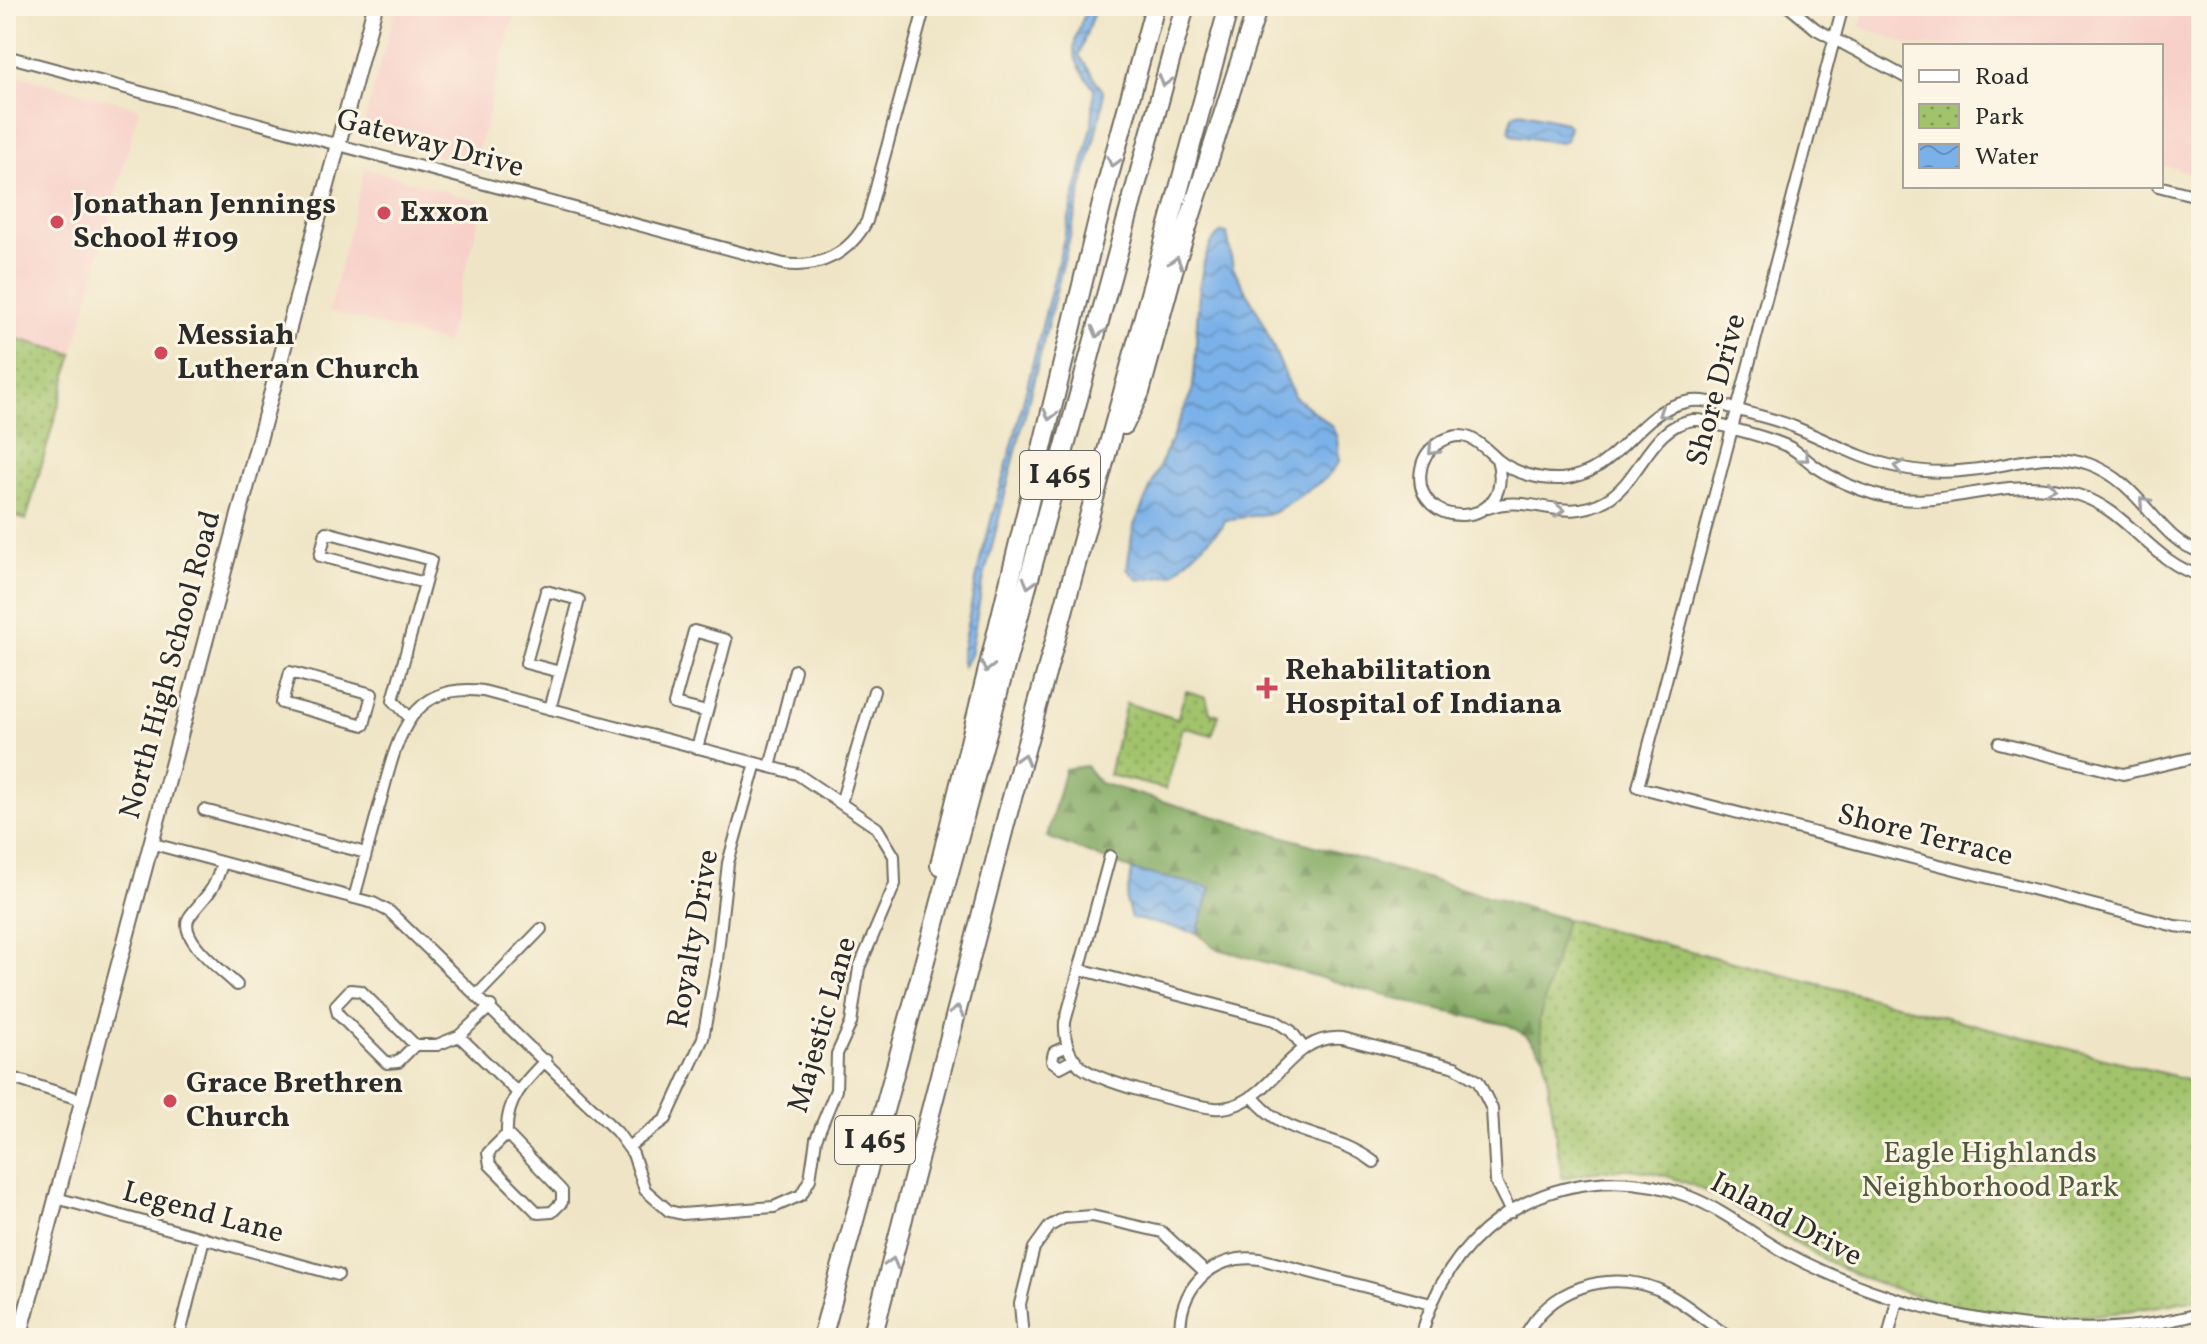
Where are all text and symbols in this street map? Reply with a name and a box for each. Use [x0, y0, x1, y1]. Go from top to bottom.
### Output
legend [1903, 44, 2163, 188]
text: Road [1975, 61, 2029, 95]
one-way arrow [1158, 74, 1175, 88]
street label: Gateway Drive [332, 99, 528, 189]
text: Park [1975, 101, 2024, 135]
text: Water [1975, 141, 2039, 175]
one-way arrow [1105, 155, 1122, 169]
place label: Jonathan Jennings School #109 [72, 184, 336, 260]
place label: Exxon [400, 192, 489, 234]
marker: Exxon [375, 204, 393, 222]
marker: Jonathan Jennings School #109 [48, 213, 66, 231]
one-way arrow [1167, 256, 1183, 270]
street label: Shore Drive [1676, 309, 1758, 471]
place label: Messiah Lutheran Church [177, 315, 420, 391]
one-way arrow [1091, 325, 1107, 339]
marker: Messiah Lutheran Church [152, 344, 170, 362]
one-way arrow [1658, 403, 1672, 418]
one-way arrow [1042, 407, 1059, 421]
one-way arrow [1428, 441, 1442, 455]
one-way arrow [1795, 448, 1810, 462]
road number: I 465 [1020, 451, 1100, 499]
one-way arrow [1892, 459, 1905, 476]
one-way arrow [2045, 479, 2058, 496]
one-way arrow [2139, 496, 2153, 511]
one-way arrow [1553, 502, 1566, 519]
street label: North High School Road [110, 506, 232, 824]
one-way arrow [1022, 576, 1039, 590]
place label: Rehabilitation Hospital of Indiana [1285, 650, 1562, 726]
one-way arrow [979, 660, 996, 673]
marker: Rehabilitation Hospital of Indiana [1256, 677, 1278, 699]
one-way arrow [1014, 753, 1030, 767]
street label: Shore Terrace [1833, 794, 2017, 878]
street label: Royalty Drive [658, 846, 730, 1032]
street label: Majestic Lane [778, 932, 868, 1118]
one-way arrow [948, 1005, 965, 1018]
place label: Grace Brethren Church [186, 1063, 403, 1139]
marker: Grace Brethren Church [161, 1092, 179, 1110]
road number: I 465 [835, 1116, 915, 1164]
park label: Eagle Highlands Neighborhood Park [1861, 1133, 2119, 1209]
street label: Inland Drive [1703, 1162, 1869, 1278]
street label: Legend Lane [118, 1171, 288, 1255]
one-way arrow [883, 1256, 900, 1270]

